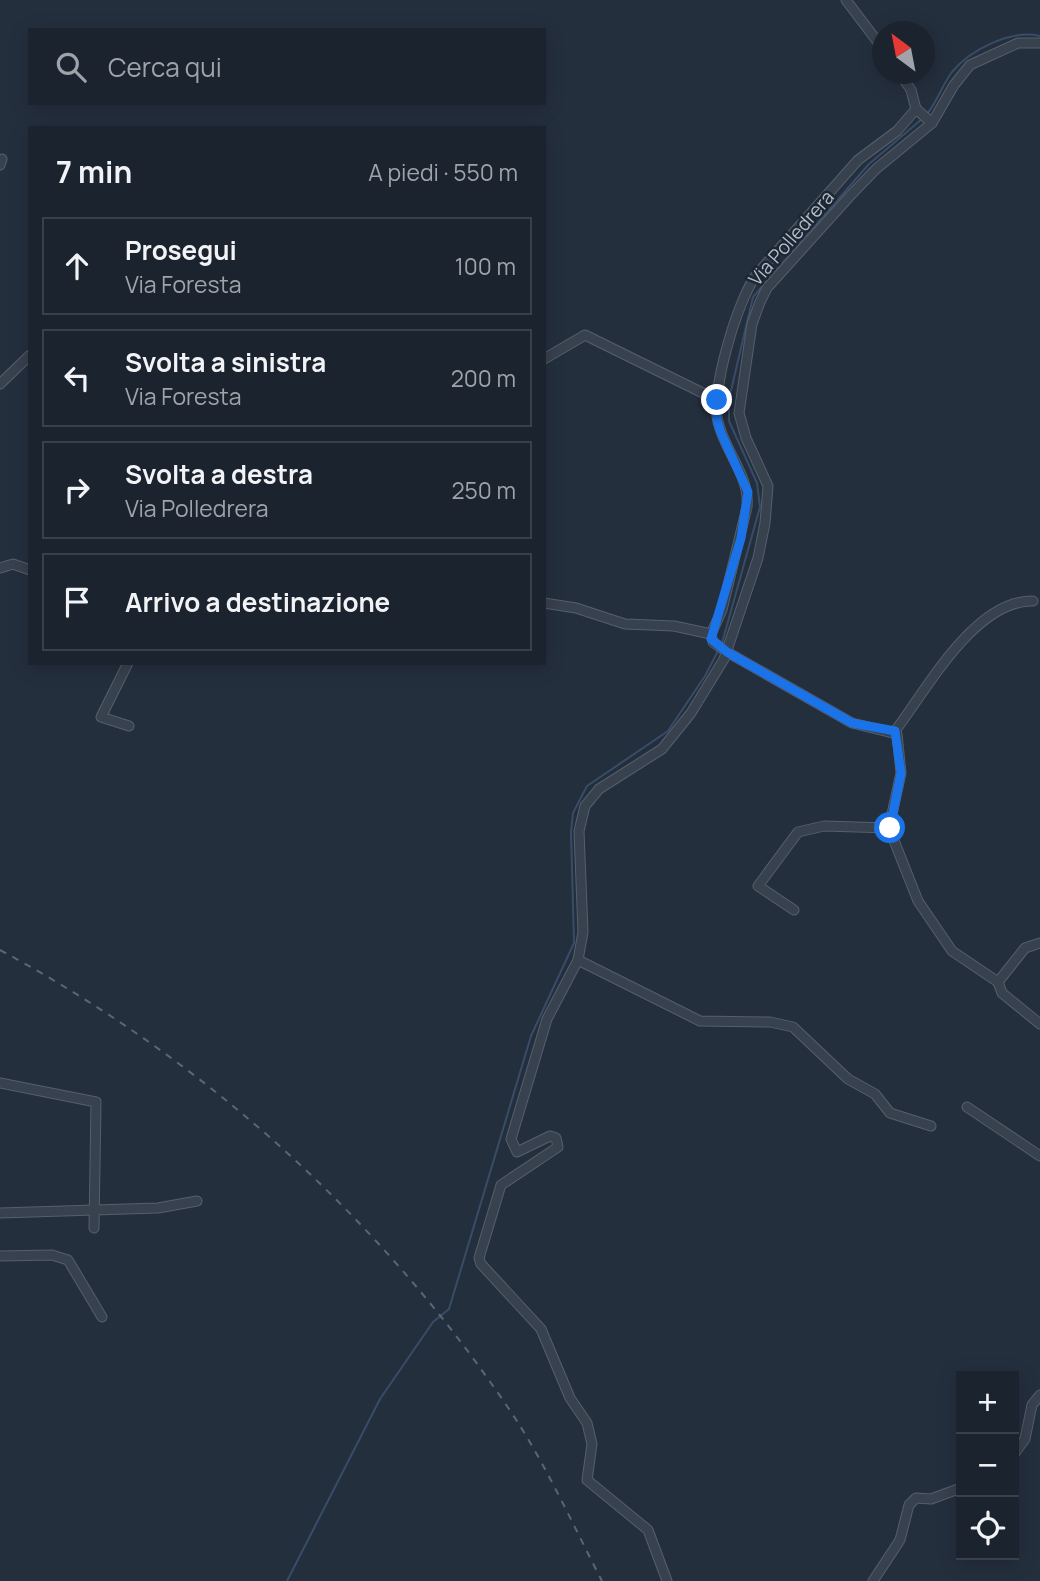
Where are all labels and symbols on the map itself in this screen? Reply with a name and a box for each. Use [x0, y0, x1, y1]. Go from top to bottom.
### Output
north arrow [872, 21, 935, 84]
street label: Via Polledrera [742, 185, 840, 291]
route end [701, 384, 732, 415]
route start [874, 812, 905, 843]

